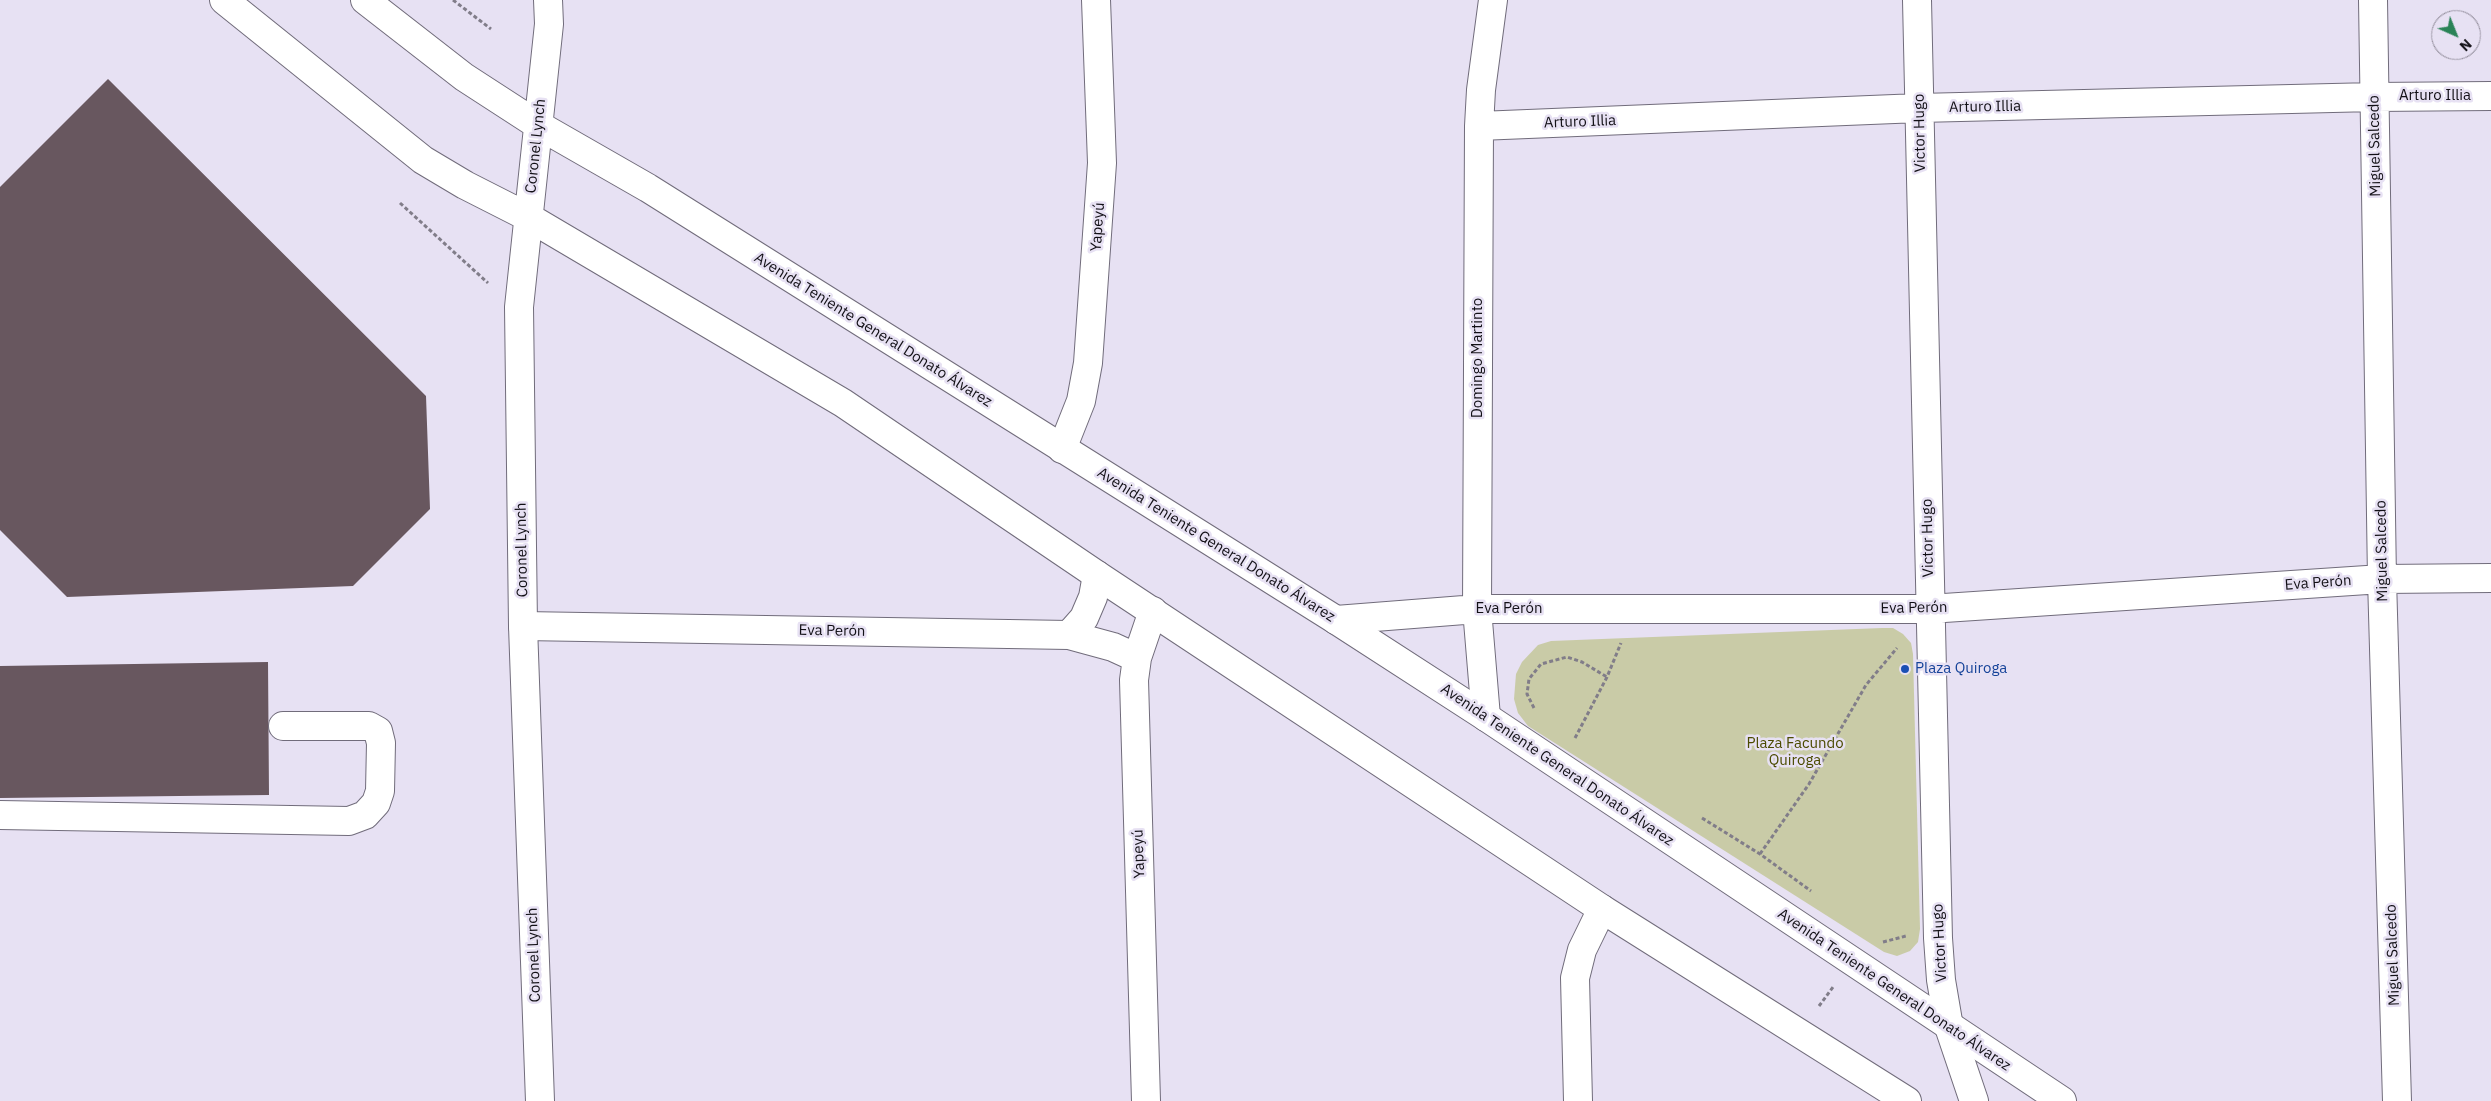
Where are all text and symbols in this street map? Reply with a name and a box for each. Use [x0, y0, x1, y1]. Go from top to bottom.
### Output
north arrow [2431, 10, 2481, 60]
text: N [2456, 35, 2476, 55]
street label: Arturo Illia [2399, 87, 2471, 105]
street label: Victor Hugo [1910, 94, 1930, 172]
street label: Miguel Salcedo [2365, 95, 2385, 197]
street label: Arturo Illia [1949, 97, 2021, 117]
street label: Coronel Lynch [522, 98, 550, 194]
street label: Arturo Illia [1544, 112, 1616, 132]
street label: Yapeyú [1087, 202, 1109, 252]
street label: Avenida Teniente General Donato Álvarez [751, 249, 995, 411]
street label: Domingo Martinto [1469, 298, 1487, 418]
street label: Avenida Teniente General Donato Álvarez [1094, 464, 1338, 626]
street label: Victor Hugo [1918, 499, 1938, 577]
street label: Miguel Salcedo [2372, 500, 2392, 602]
street label: Coronel Lynch [512, 502, 532, 598]
street label: Eva Perón [2284, 572, 2352, 594]
street label: Eva Perón [1880, 598, 1948, 618]
street label: Eva Perón [1476, 600, 1542, 618]
street label: Eva Perón [798, 621, 866, 641]
place label: Plaza Quiroga [1915, 660, 2007, 678]
marker: Plaza Quiroga [1899, 663, 1911, 675]
street label: Avenida Teniente General Donato Álvarez [1437, 680, 1677, 850]
park label: Plaza Facundo Quiroga [1746, 735, 1844, 770]
street label: Yapeyú [1129, 829, 1149, 879]
street label: Victor Hugo [1929, 903, 1951, 983]
street label: Miguel Salcedo [2382, 904, 2404, 1006]
street label: Avenida Teniente General Donato Álvarez [1774, 905, 2014, 1075]
street label: Coronel Lynch [523, 907, 545, 1003]

